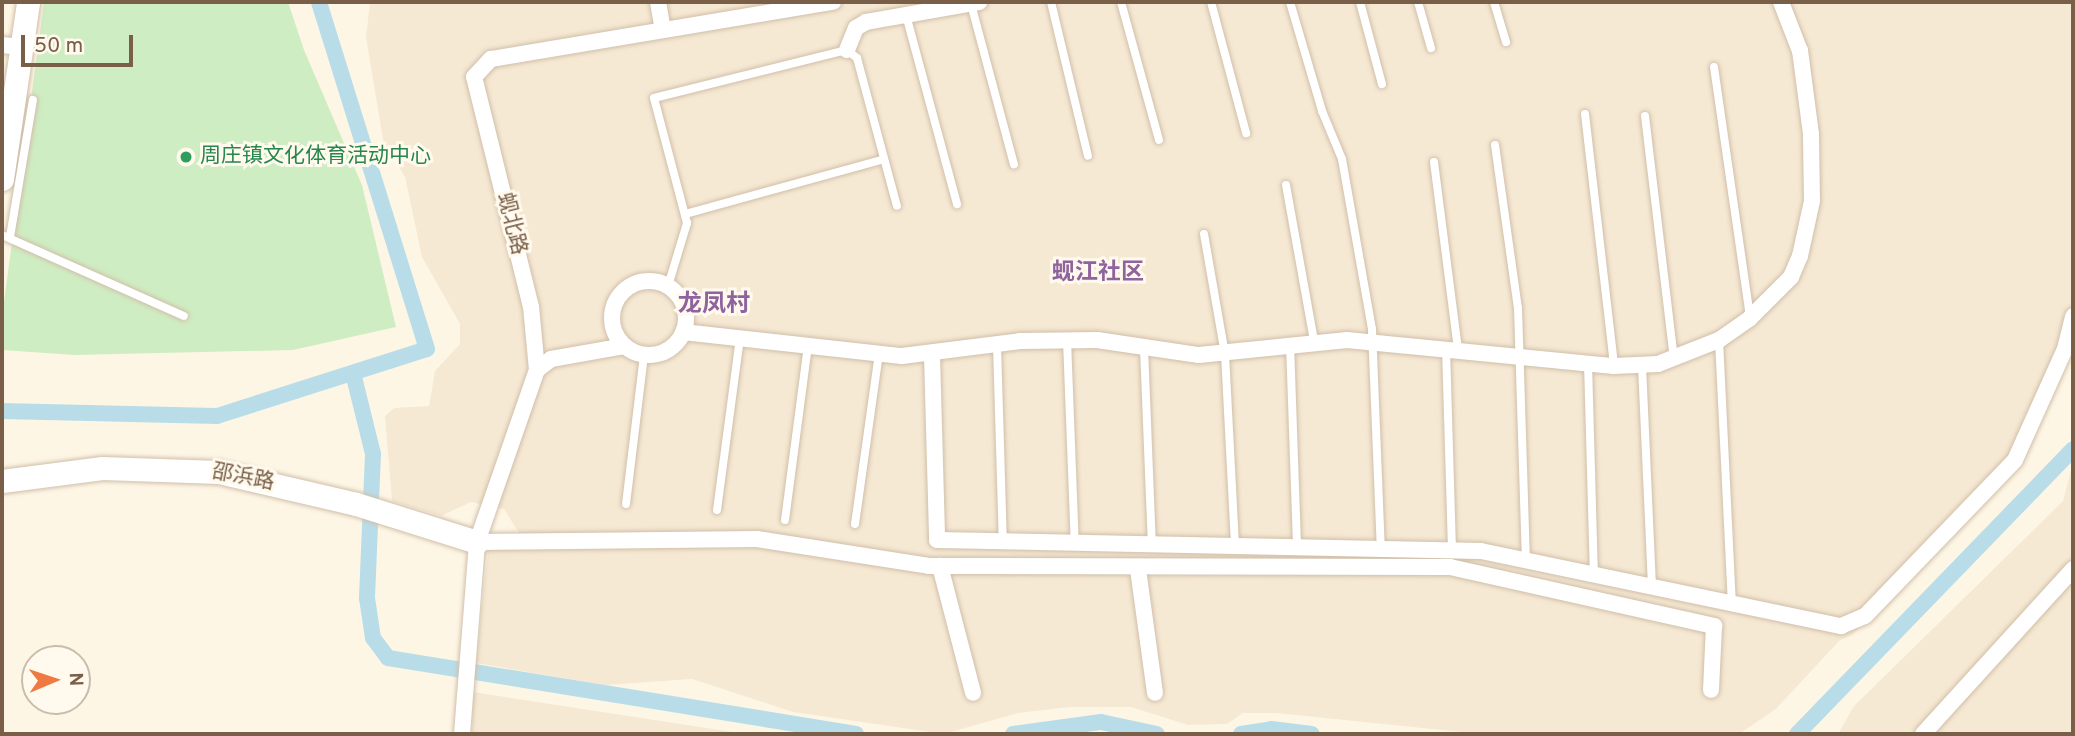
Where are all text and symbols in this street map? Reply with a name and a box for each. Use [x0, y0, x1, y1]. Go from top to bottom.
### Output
scale bar [24, 21, 136, 65]
text: 50 m [34, 33, 83, 60]
place label: 周庄镇文化体育活动中心 [200, 144, 431, 170]
marker: 周庄镇文化体育活动中心 [178, 149, 194, 165]
street label: 蚬北路 [491, 190, 531, 258]
district label: 蚬江社区 [1052, 260, 1144, 288]
district label: 龙凤村 [678, 292, 750, 320]
street label: 邵浜路 [210, 460, 276, 496]
north arrow [21, 645, 91, 715]
text: N [63, 672, 87, 687]

